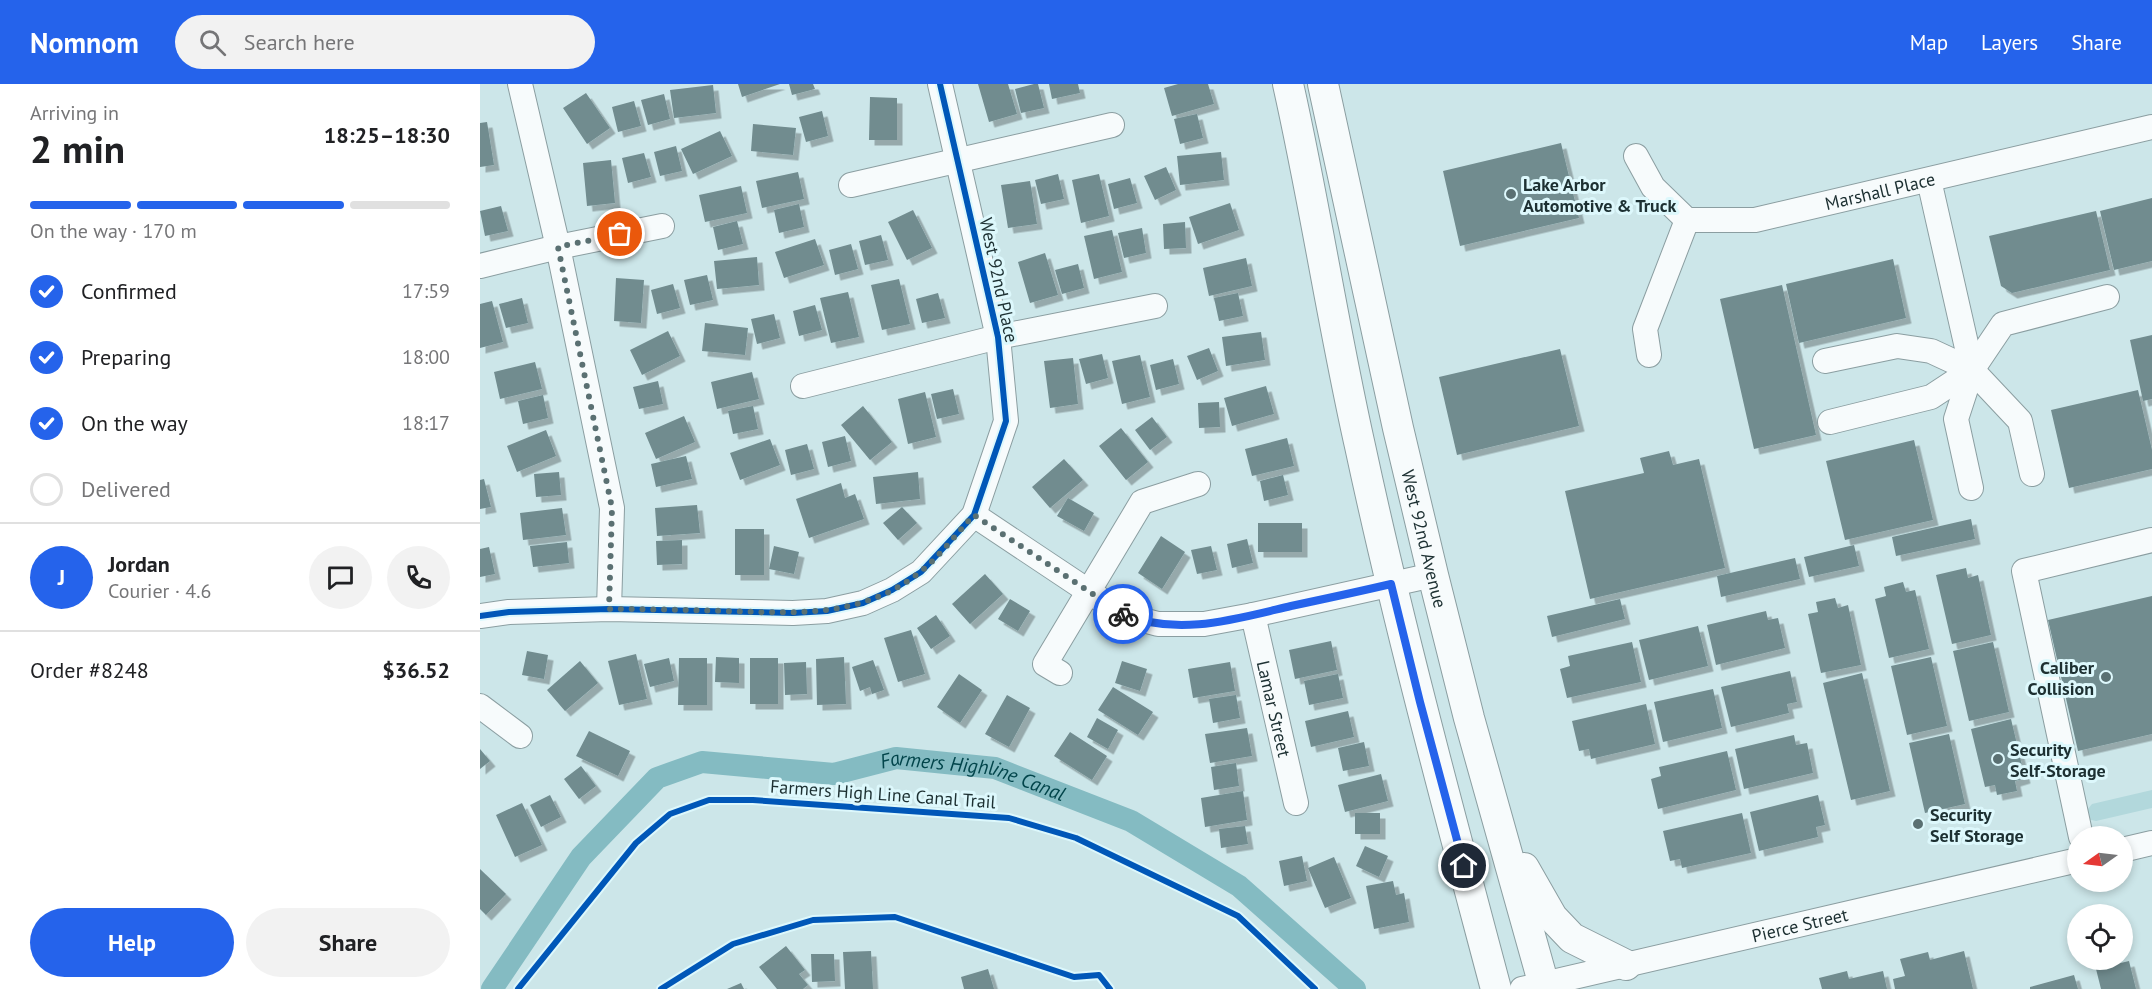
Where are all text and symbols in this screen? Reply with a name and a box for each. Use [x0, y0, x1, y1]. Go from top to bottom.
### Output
search box [175, 15, 595, 69]
text: Nomnom [30, 24, 139, 61]
icon: search [196, 26, 229, 59]
text: Search here [244, 28, 355, 56]
text: Map [1910, 29, 1948, 56]
text: Layers [1981, 29, 2038, 56]
text: Share [2071, 29, 2122, 56]
text: Arriving in [30, 100, 119, 126]
text: 18:25–18:30 [324, 121, 450, 149]
text: 2 min [30, 123, 125, 174]
street label: Marshall Place [1823, 167, 1937, 215]
place label: Lake Arbor Automotive & Truck [1523, 173, 1677, 217]
marker: Lake Arbor Automotive & Truck [1504, 187, 1518, 201]
pin [594, 208, 645, 259]
street label: West 92nd Place [975, 216, 1023, 344]
icon: bag [603, 217, 636, 250]
text: On the way · 170 m [30, 218, 197, 244]
icon: check [30, 275, 63, 308]
text: Confirmed [81, 277, 177, 305]
text: 17:59 [402, 278, 450, 304]
icon: check [30, 341, 63, 374]
text: Preparing [81, 343, 171, 371]
text: 18:00 [402, 344, 450, 370]
icon: check [30, 407, 63, 440]
text: On the way [81, 409, 188, 437]
text: 18:17 [402, 410, 450, 436]
street label: West 92nd Avenue [1397, 467, 1452, 610]
text: Delivered [81, 475, 171, 503]
button: chat [309, 546, 372, 609]
button: phone [387, 546, 450, 609]
text: Jordan [108, 550, 170, 578]
text: J [58, 563, 65, 591]
text: Courier · 4.6 [108, 578, 211, 604]
courier [1093, 584, 1153, 644]
icon: bike [1107, 598, 1140, 631]
text: Order #8248 [30, 656, 149, 684]
text: $36.52 [382, 656, 450, 684]
place label: Caliber Collision [2028, 656, 2095, 700]
street label: Lamar Street [1252, 658, 1297, 759]
marker: Caliber Collision [2099, 670, 2113, 684]
place label: Security Self-Storage [2010, 738, 2106, 782]
water label: Farmers Highline Canal [877, 745, 1070, 807]
marker: Security Self-Storage [1991, 752, 2005, 766]
street label: Farmers High Line Canal Trail [769, 775, 997, 813]
place label: Security Self Storage [1930, 803, 2024, 847]
marker: Security Self Storage [1911, 817, 1925, 831]
north arrow [2067, 826, 2133, 892]
map controls [2067, 826, 2133, 970]
pin [1438, 840, 1489, 891]
icon: home [1447, 849, 1480, 882]
street label: Pierce Street [1749, 902, 1850, 947]
button: locate [2067, 904, 2133, 970]
button: Help [30, 908, 234, 977]
button: Share [246, 908, 450, 977]

